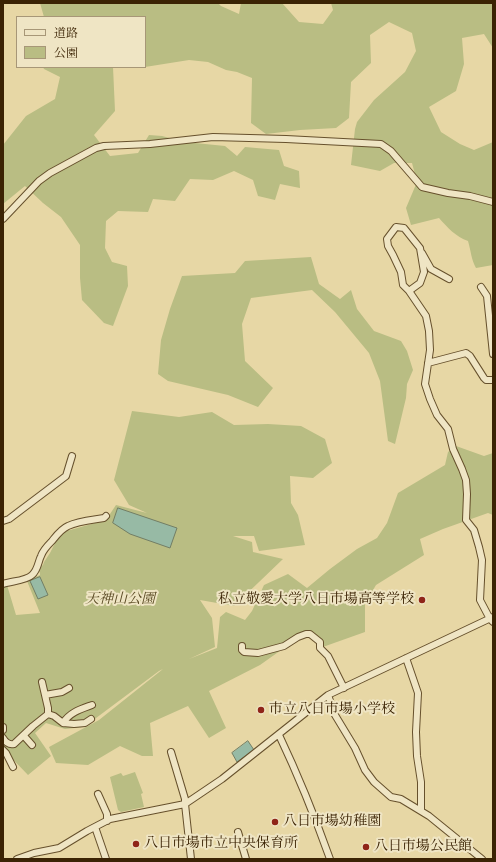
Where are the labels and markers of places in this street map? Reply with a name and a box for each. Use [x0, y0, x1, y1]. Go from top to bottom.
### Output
place label: 私立敬愛大学八日市場高等学校 [218, 592, 414, 608]
marker: 私立敬愛大学八日市場高等学校 [417, 595, 427, 605]
place label: 市立八日市場小学校 [269, 702, 395, 718]
marker: 市立八日市場小学校 [256, 705, 266, 715]
place label: 八日市場幼稚園 [283, 814, 381, 830]
marker: 八日市場幼稚園 [270, 817, 280, 827]
place label: 八日市場市立中央保育所 [144, 836, 298, 852]
marker: 八日市場市立中央保育所 [131, 839, 141, 849]
place label: 八日市場公民館 [374, 839, 472, 855]
marker: 八日市場公民館 [361, 842, 371, 852]

